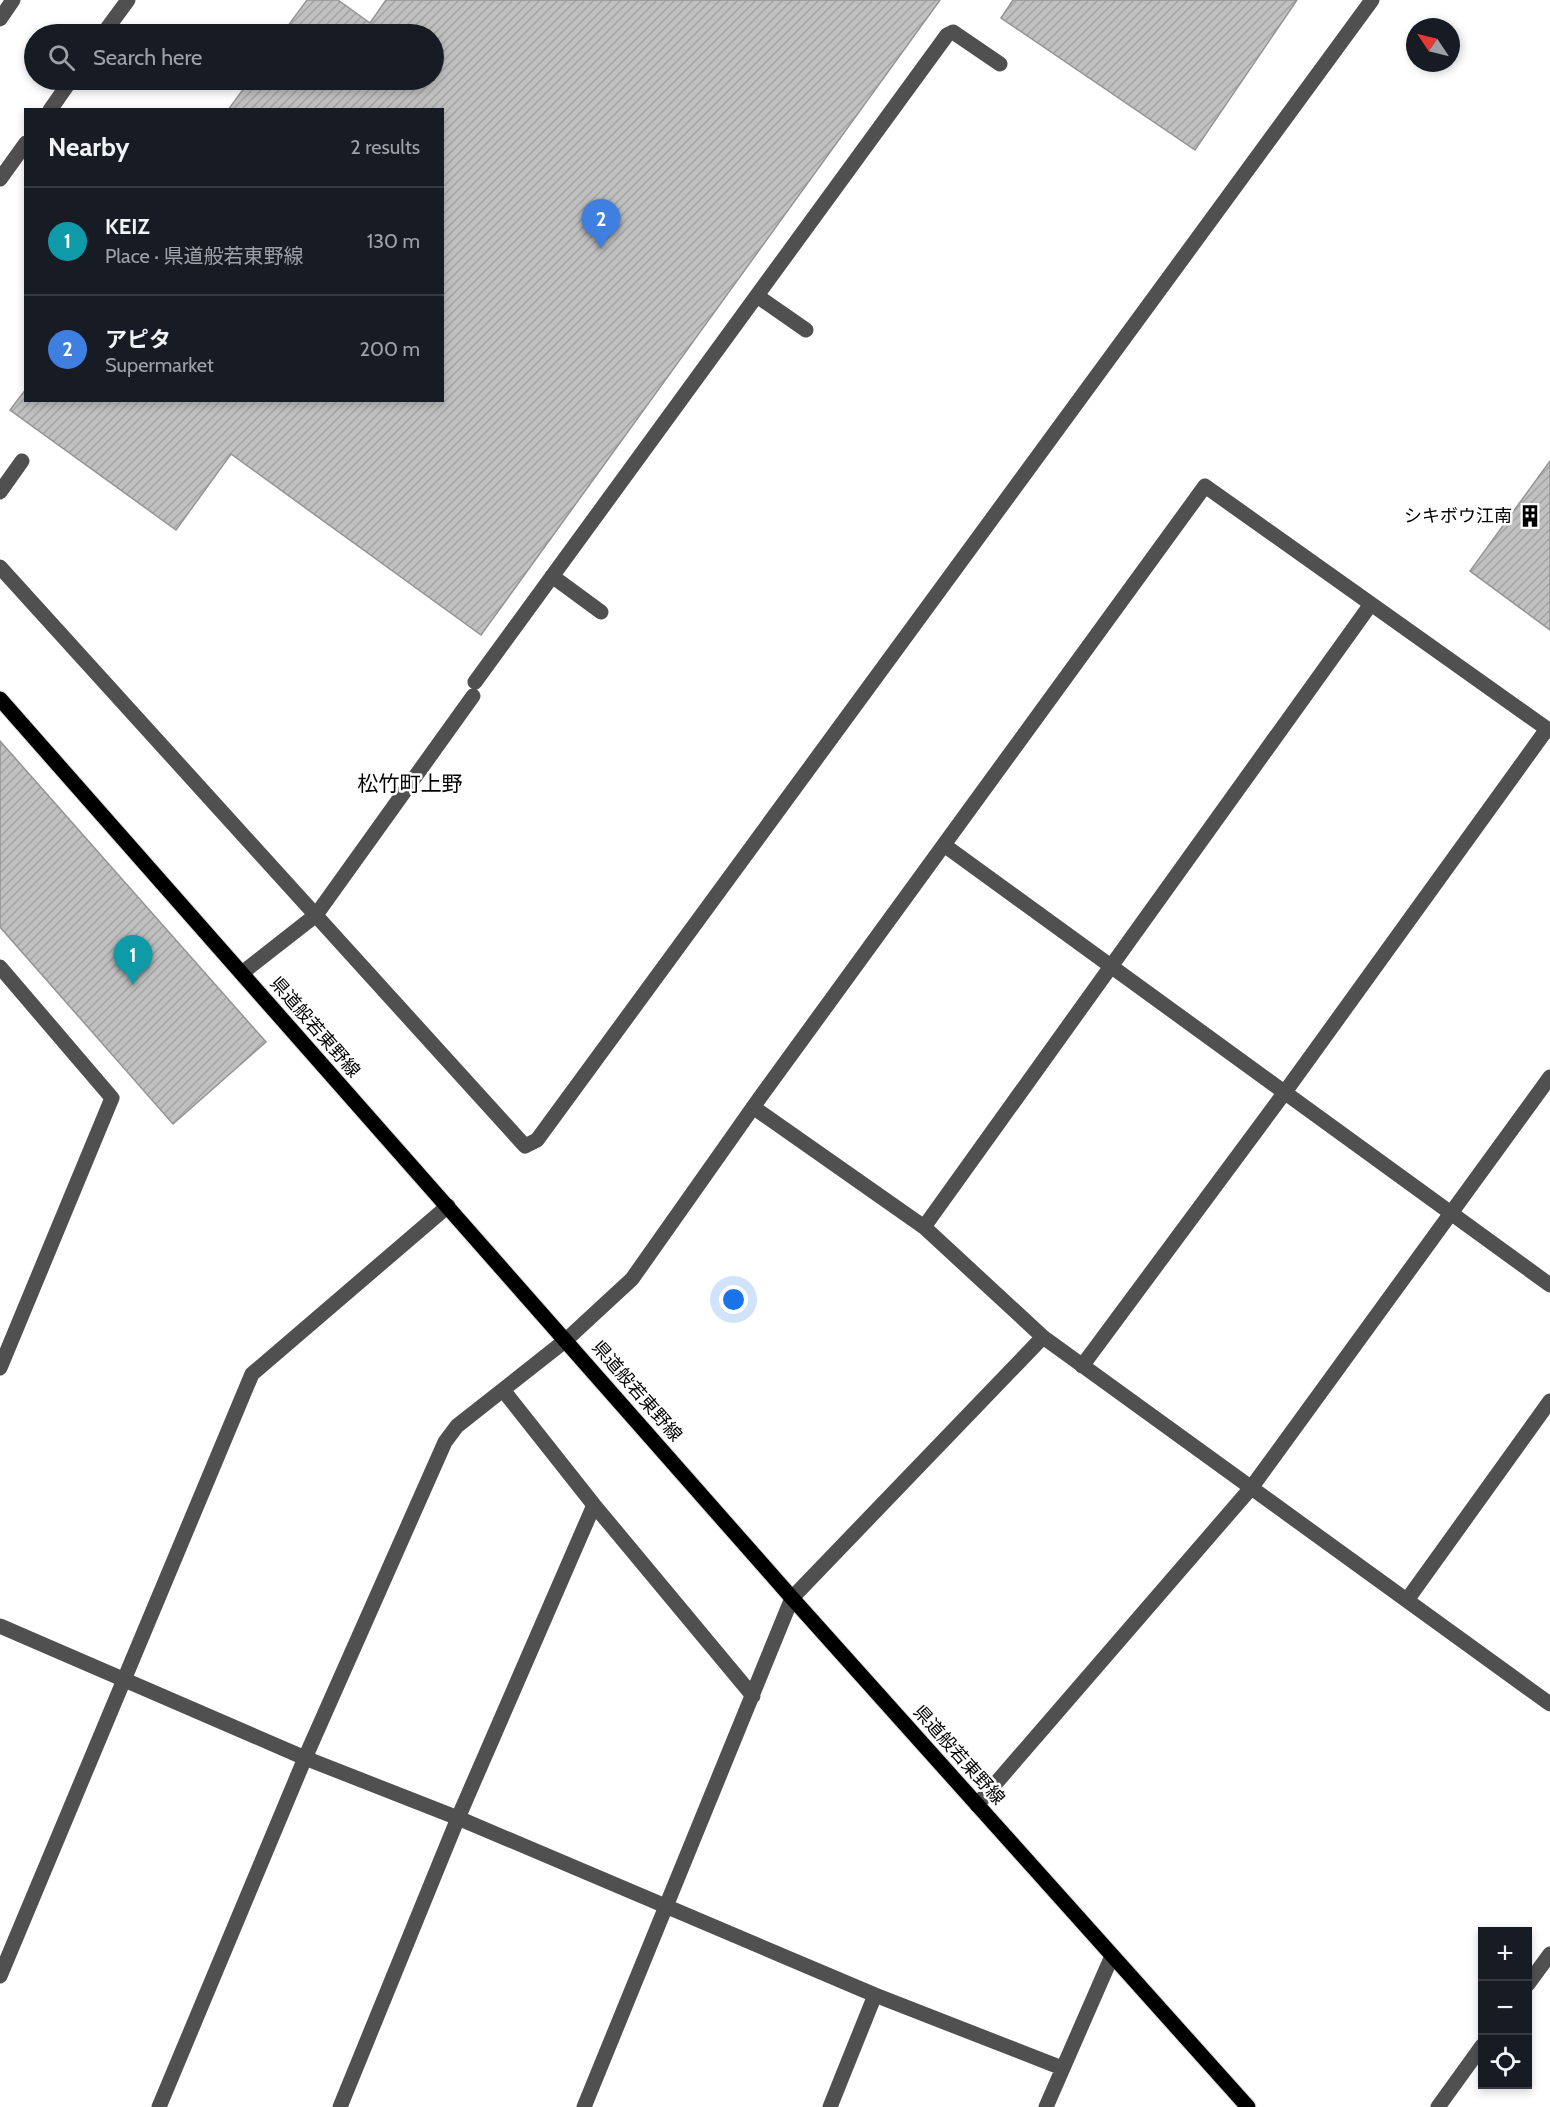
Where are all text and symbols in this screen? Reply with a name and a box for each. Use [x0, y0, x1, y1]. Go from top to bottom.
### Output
north arrow [1406, 18, 1460, 72]
search box [24, 24, 444, 90]
icon: search [45, 41, 78, 74]
text: Search here [93, 44, 202, 71]
text: Nearby [48, 131, 129, 163]
text: 2 results [350, 135, 420, 159]
pin: 2 [582, 200, 620, 249]
text: KEIZ [105, 213, 150, 240]
text: 1 [64, 229, 71, 253]
text: 130 m [367, 229, 420, 253]
text: Place · 県道般若東野線 [105, 244, 304, 268]
text: アピタ [105, 326, 171, 353]
text: 2 [62, 337, 73, 361]
text: 200 m [360, 337, 420, 361]
text: Supermarket [105, 353, 214, 377]
building icon: シキボウ江南 [1517, 503, 1543, 529]
place label: シキボウ江南 [1404, 505, 1512, 527]
district label: 松竹町上野 [358, 771, 463, 796]
pin: 1 [114, 936, 152, 985]
street label: 県道般若東野線 [265, 972, 365, 1082]
your location [719, 1285, 748, 1314]
street label: 県道般若東野線 [587, 1336, 687, 1446]
street label: 県道般若東野線 [909, 1701, 1009, 1809]
map controls [1478, 1927, 1532, 2089]
button: + [1478, 1927, 1532, 1981]
button: − [1478, 1981, 1532, 2035]
button: locate [1478, 2035, 1532, 2089]

